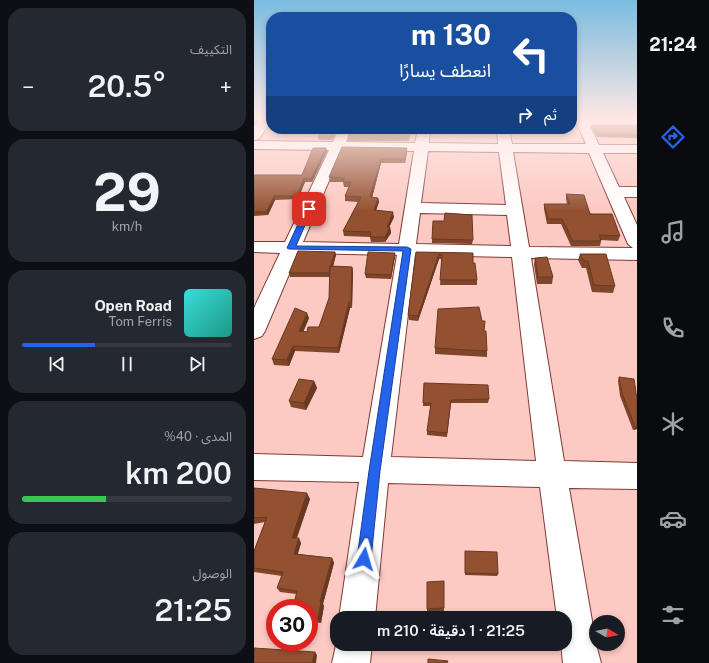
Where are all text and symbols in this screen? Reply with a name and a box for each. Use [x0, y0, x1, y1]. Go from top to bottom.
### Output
text: 130 m [411, 18, 491, 51]
icon: left [505, 28, 557, 80]
text: 21:24 [649, 34, 697, 55]
text: التكييف [190, 42, 232, 57]
text: انعطف يسارًا [399, 60, 491, 81]
text: 20.5° [88, 68, 166, 104]
text: − [22, 74, 34, 100]
text: + [220, 74, 232, 100]
icon: right [514, 104, 536, 126]
text: ثم [544, 106, 557, 123]
icon: directions [659, 123, 687, 151]
text: 29 [93, 162, 161, 223]
pin [292, 192, 326, 226]
icon: arrive [298, 198, 320, 220]
icon: music [659, 218, 687, 246]
text: km/h [112, 219, 142, 234]
text: Open Road [94, 297, 172, 314]
text: Tom Ferris [109, 314, 172, 329]
icon: phone [659, 314, 687, 342]
icon: previous [46, 353, 68, 375]
icon: pause [116, 353, 138, 375]
icon: next [186, 353, 208, 375]
icon: climate [659, 410, 687, 438]
text: المدى · 40% [164, 429, 232, 444]
text: 200 km [125, 455, 232, 491]
icon: car [659, 505, 687, 533]
position arrow [343, 538, 385, 580]
text: الوصول [192, 566, 232, 581]
text: 21:25 [155, 592, 232, 628]
speed limit sign: 30 [266, 599, 318, 651]
icon: filters [659, 601, 687, 629]
north arrow [589, 615, 625, 651]
map controls [589, 615, 625, 651]
text: 21:25 · 1 دقيقة · 210 m [377, 622, 525, 639]

